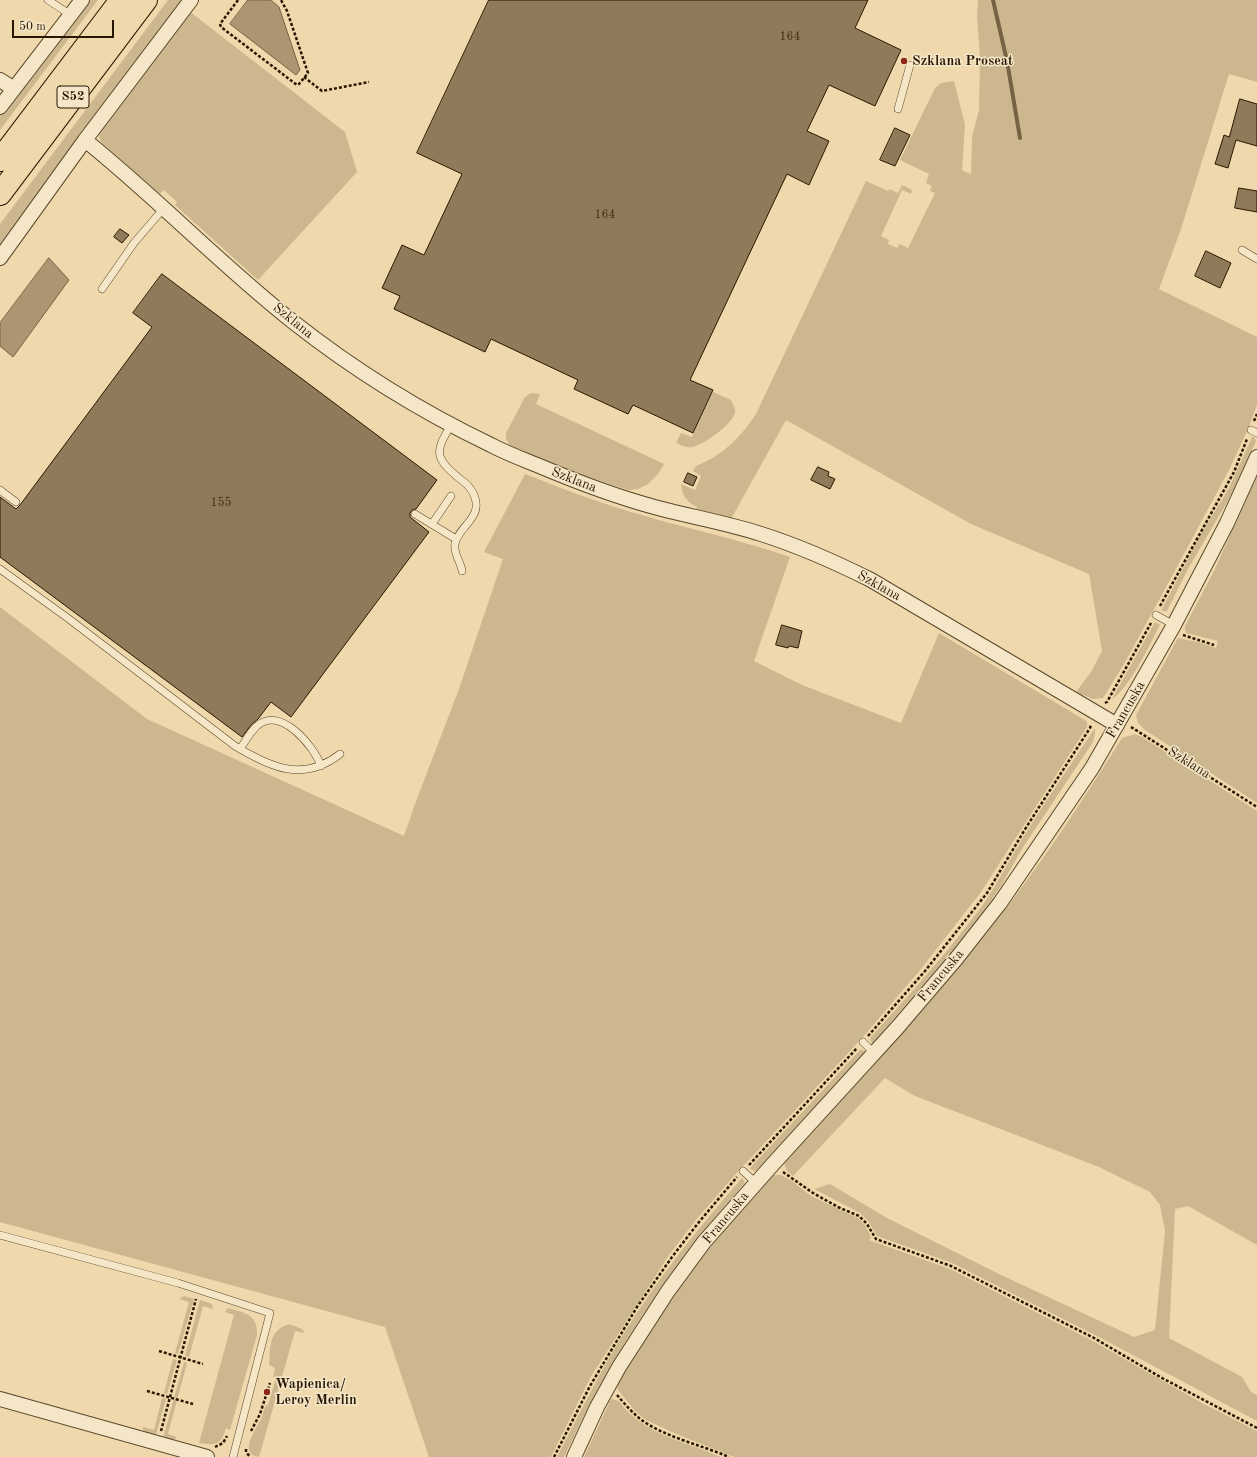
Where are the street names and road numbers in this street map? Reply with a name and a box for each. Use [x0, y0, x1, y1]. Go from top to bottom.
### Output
road number: S52 [57, 86, 89, 108]
street label: Szklana [269, 300, 317, 342]
street label: Szklana [549, 464, 599, 496]
street label: Szklana [854, 567, 904, 605]
street label: Francuska [1103, 678, 1149, 742]
street label: Szklana [1164, 743, 1214, 783]
street label: Francuska [914, 946, 968, 1006]
street label: Francuska [699, 1188, 753, 1248]

